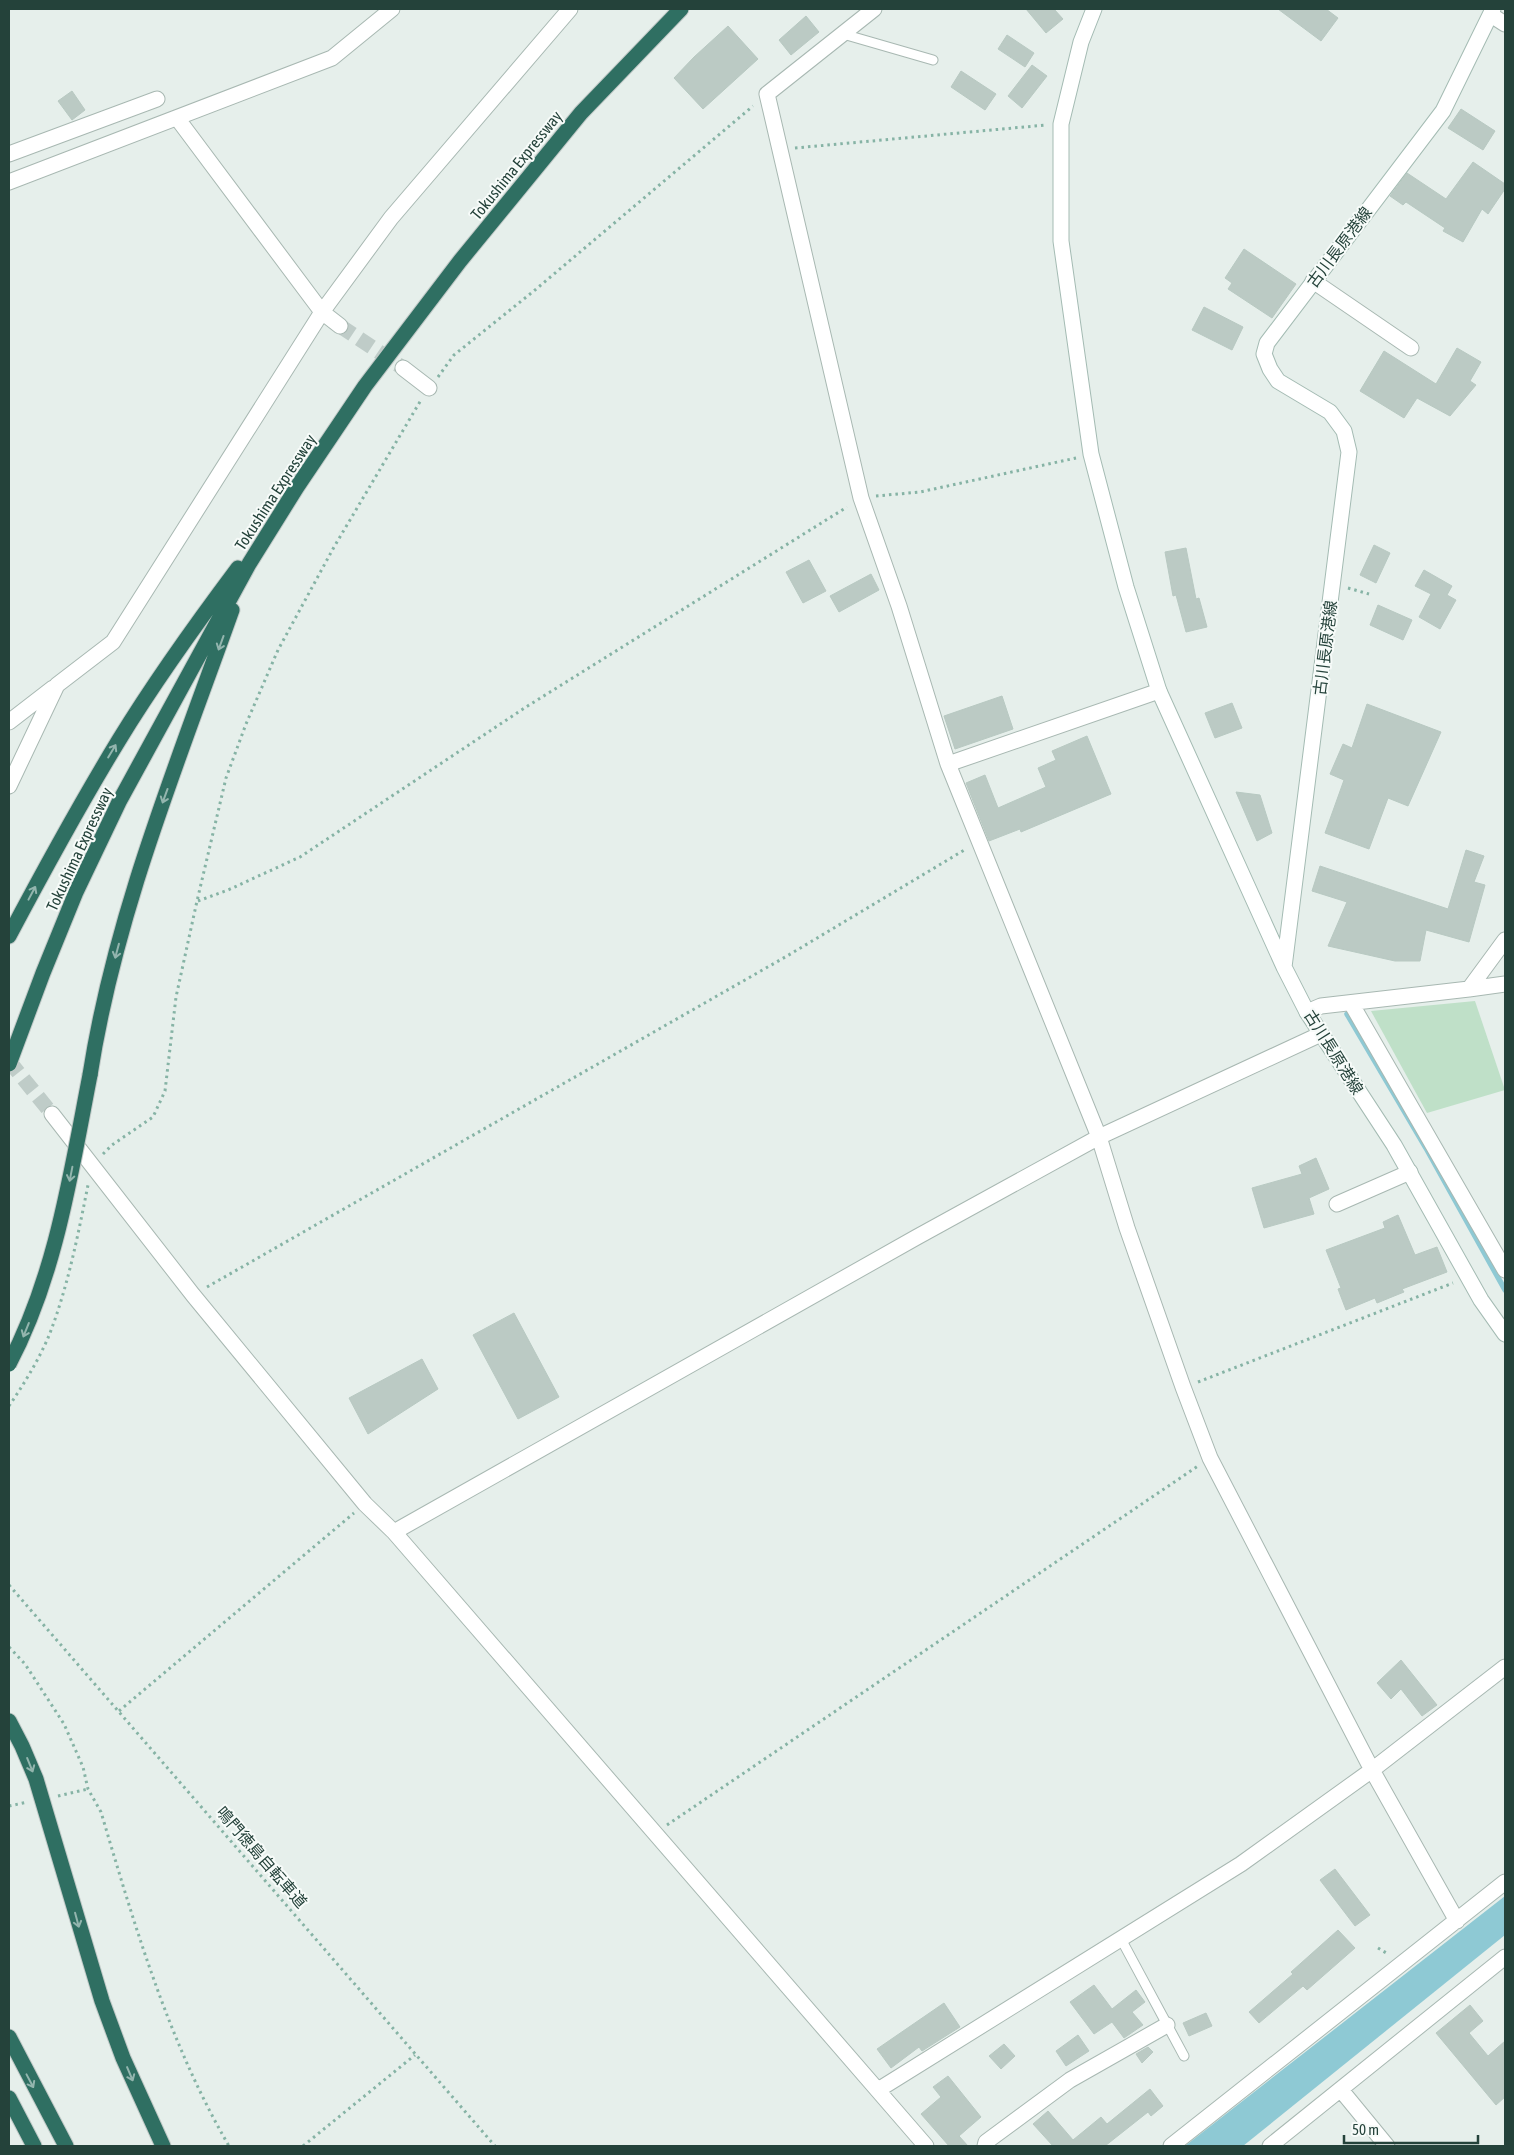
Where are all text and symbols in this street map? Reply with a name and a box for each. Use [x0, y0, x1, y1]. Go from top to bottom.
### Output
street label: Tokushima Expressway [467, 107, 566, 223]
street label: 古川長原港線 [1303, 203, 1375, 291]
street label: Tokushima Expressway [231, 431, 320, 554]
street label: 古川長原港線 [1310, 599, 1340, 697]
one-way arrow [216, 635, 225, 650]
one-way arrow [107, 745, 117, 759]
street label: Tokushima Expressway [42, 784, 117, 914]
one-way arrow [160, 787, 169, 803]
one-way arrow [27, 885, 37, 900]
one-way arrow [112, 942, 122, 958]
street label: 古川長原港線 [1301, 1007, 1367, 1097]
one-way arrow [66, 1165, 75, 1181]
one-way arrow [21, 1322, 30, 1337]
one-way arrow [26, 1756, 35, 1772]
street label: 鳴門徳島自転車道 [213, 1803, 311, 1911]
one-way arrow [73, 1911, 83, 1927]
one-way arrow [125, 2066, 135, 2081]
one-way arrow [25, 2073, 35, 2088]
scale bar [1344, 2112, 1478, 2144]
text: 50 m [1352, 2121, 1379, 2138]

